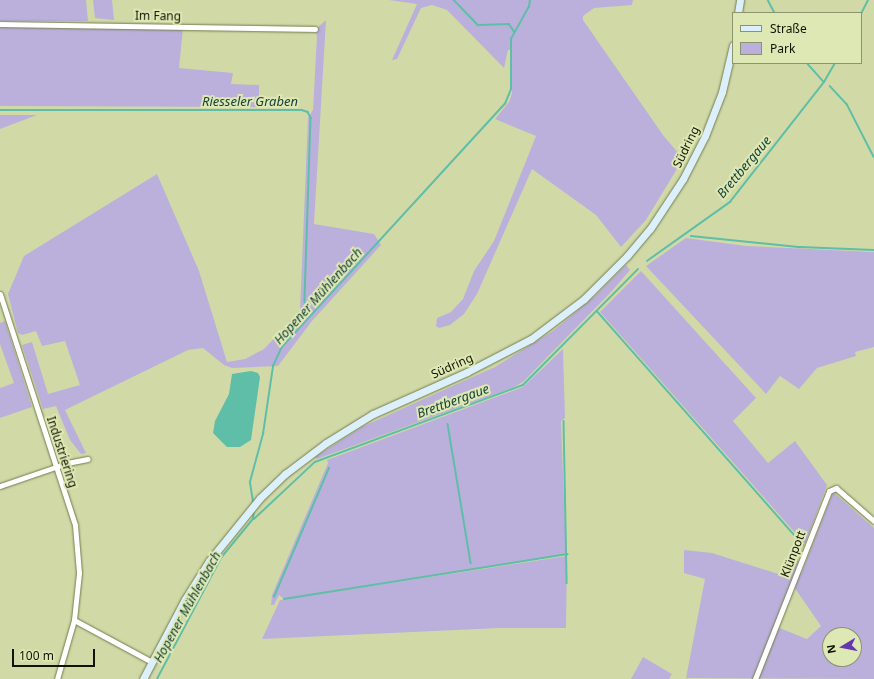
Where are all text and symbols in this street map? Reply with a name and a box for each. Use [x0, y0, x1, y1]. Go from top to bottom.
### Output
street label: Im Fang [135, 8, 181, 24]
legend [732, 12, 862, 64]
text: Straße [770, 20, 807, 37]
text: Park [770, 40, 795, 57]
water label: Riesseler Graben [202, 93, 298, 109]
street label: Südring [670, 124, 702, 170]
water label: Brettbergaue [714, 133, 774, 201]
water label: Hopener Mühlenbach [271, 245, 365, 347]
street label: Südring [429, 350, 475, 382]
water label: Brettbergaue [415, 381, 491, 421]
street label: Industriering [44, 415, 80, 489]
street label: Klünpott [778, 529, 808, 579]
water label: Hopener Mühlenbach [150, 549, 224, 665]
north arrow [822, 627, 862, 667]
scale bar [14, 641, 97, 667]
text: N [823, 643, 839, 655]
text: 100 m [19, 647, 54, 664]

